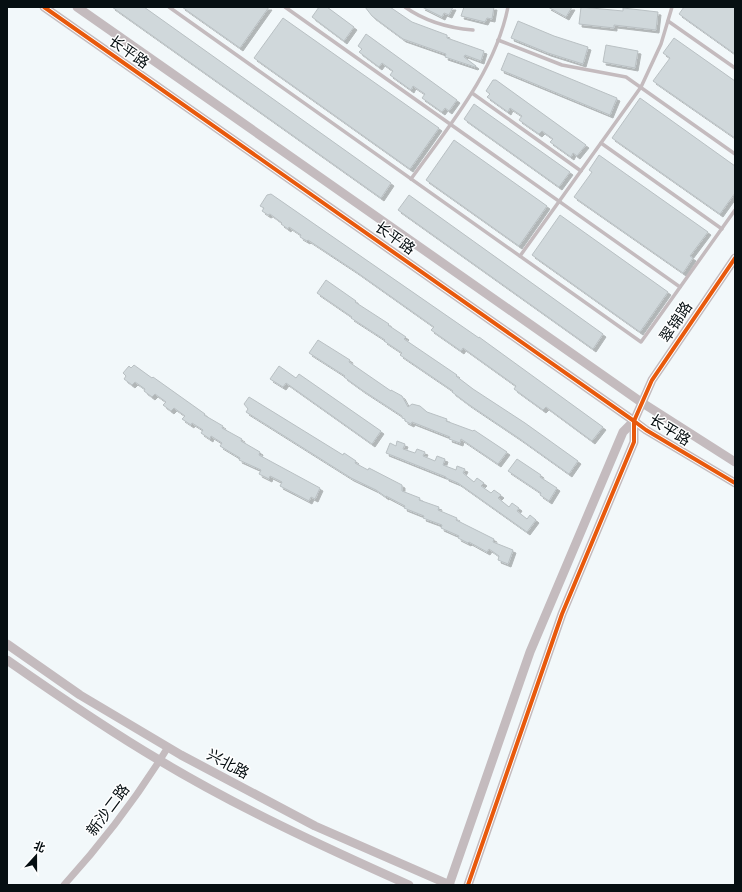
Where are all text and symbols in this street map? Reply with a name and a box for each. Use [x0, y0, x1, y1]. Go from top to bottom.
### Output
street label: 长平路 [105, 32, 153, 72]
street label: 长平路 [371, 218, 419, 258]
street label: 翠锦路 [656, 298, 696, 346]
street label: 长平路 [646, 410, 694, 450]
street label: 兴北路 [204, 745, 252, 783]
street label: 新沙二路 [83, 781, 133, 839]
north arrow [16, 836, 56, 876]
text: 北 [32, 839, 47, 855]

